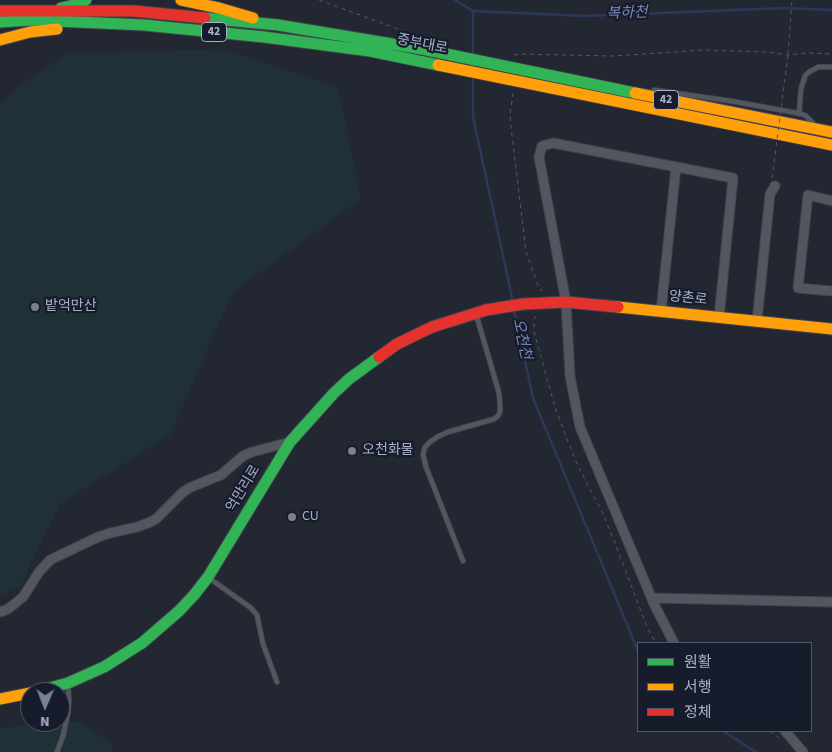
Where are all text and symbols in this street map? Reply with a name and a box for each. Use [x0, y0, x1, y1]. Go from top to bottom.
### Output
water label: 복하천 [606, 4, 648, 24]
road number: 42 [202, 22, 226, 42]
street label: 중부대로 [395, 32, 449, 58]
road number: 42 [654, 90, 678, 110]
street label: 양촌로 [668, 289, 708, 309]
place label: 밭억만산 [45, 299, 97, 315]
marker: 밭억만산 [29, 301, 41, 313]
water label: 오천천 [508, 317, 534, 361]
place label: 오천화물 [362, 443, 414, 459]
marker: 오천화물 [346, 445, 358, 457]
street label: 억만리로 [224, 463, 264, 515]
place label: CU [302, 509, 319, 525]
marker: CU [286, 511, 298, 523]
legend [637, 642, 812, 732]
text: 원활 [684, 652, 712, 673]
text: 서행 [684, 677, 712, 698]
north arrow [20, 682, 70, 732]
text: 정체 [684, 702, 712, 723]
text: N [40, 711, 50, 731]

